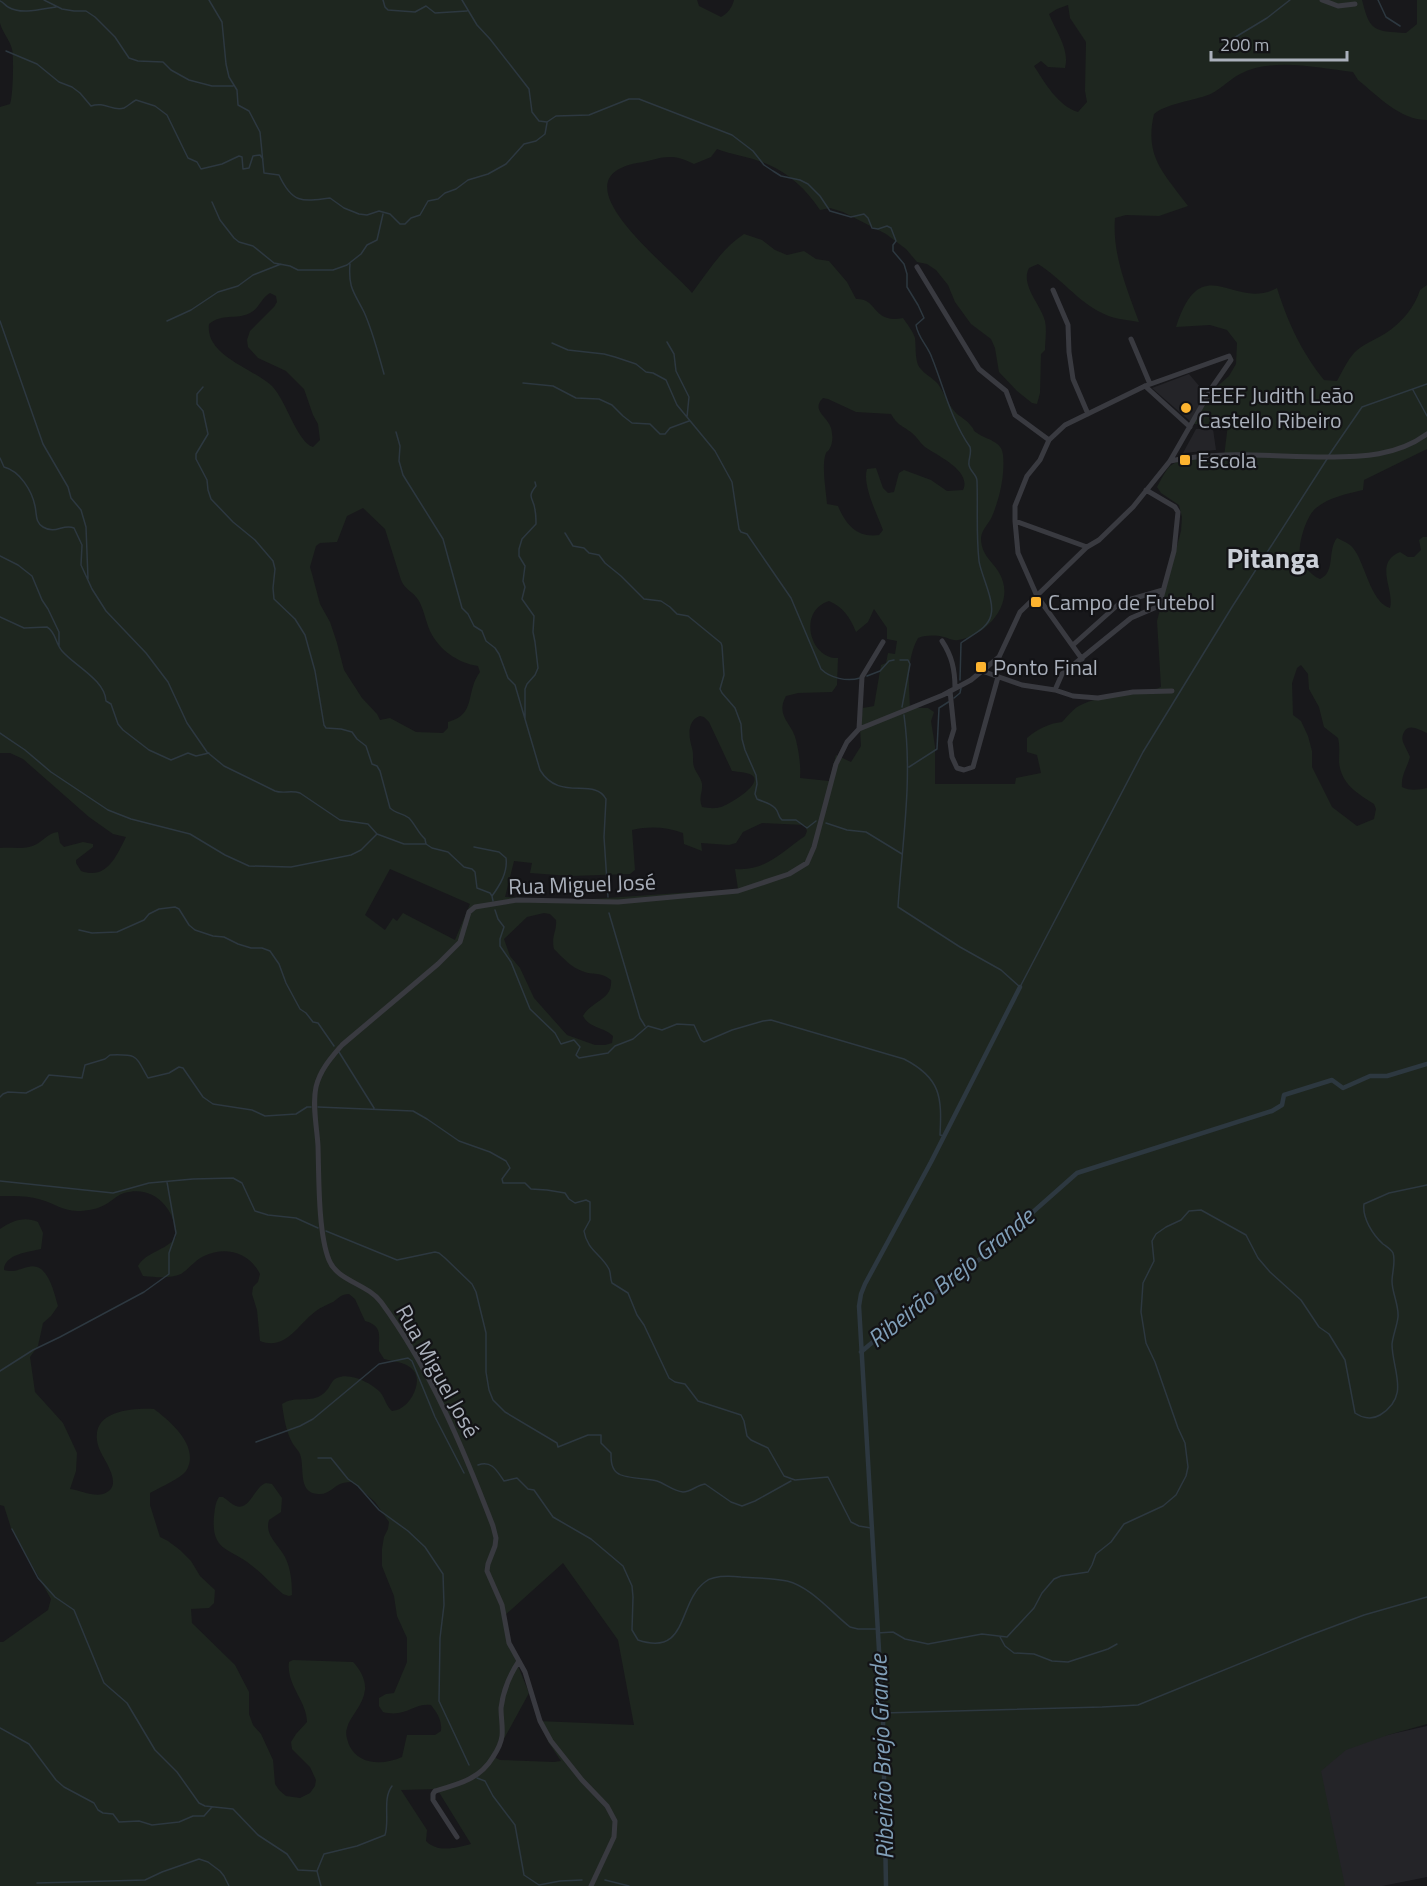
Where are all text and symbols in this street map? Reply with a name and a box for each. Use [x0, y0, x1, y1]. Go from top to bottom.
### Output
scale bar [1211, 24, 1348, 62]
text: 200 m [1220, 31, 1269, 58]
place label: EEEF Judith Leão Castello Ribeiro [1198, 378, 1354, 437]
marker: EEEF Judith Leão Castello Ribeiro [1179, 401, 1193, 415]
place label: Escola [1197, 443, 1257, 477]
marker: Escola [1178, 453, 1192, 467]
district label: Pitanga [1227, 536, 1319, 579]
place label: Campo de Futebol [1048, 585, 1215, 619]
marker: Campo de Futebol [1029, 595, 1043, 609]
place label: Ponto Final [993, 650, 1098, 684]
marker: Ponto Final [974, 660, 988, 674]
street label: Rua Miguel José [508, 864, 656, 904]
water label: Ribeirão Brejo Grande [859, 1197, 1043, 1356]
street label: Rua Miguel José [387, 1298, 489, 1444]
water label: Ribeirão Brejo Grande [859, 1652, 903, 1860]

